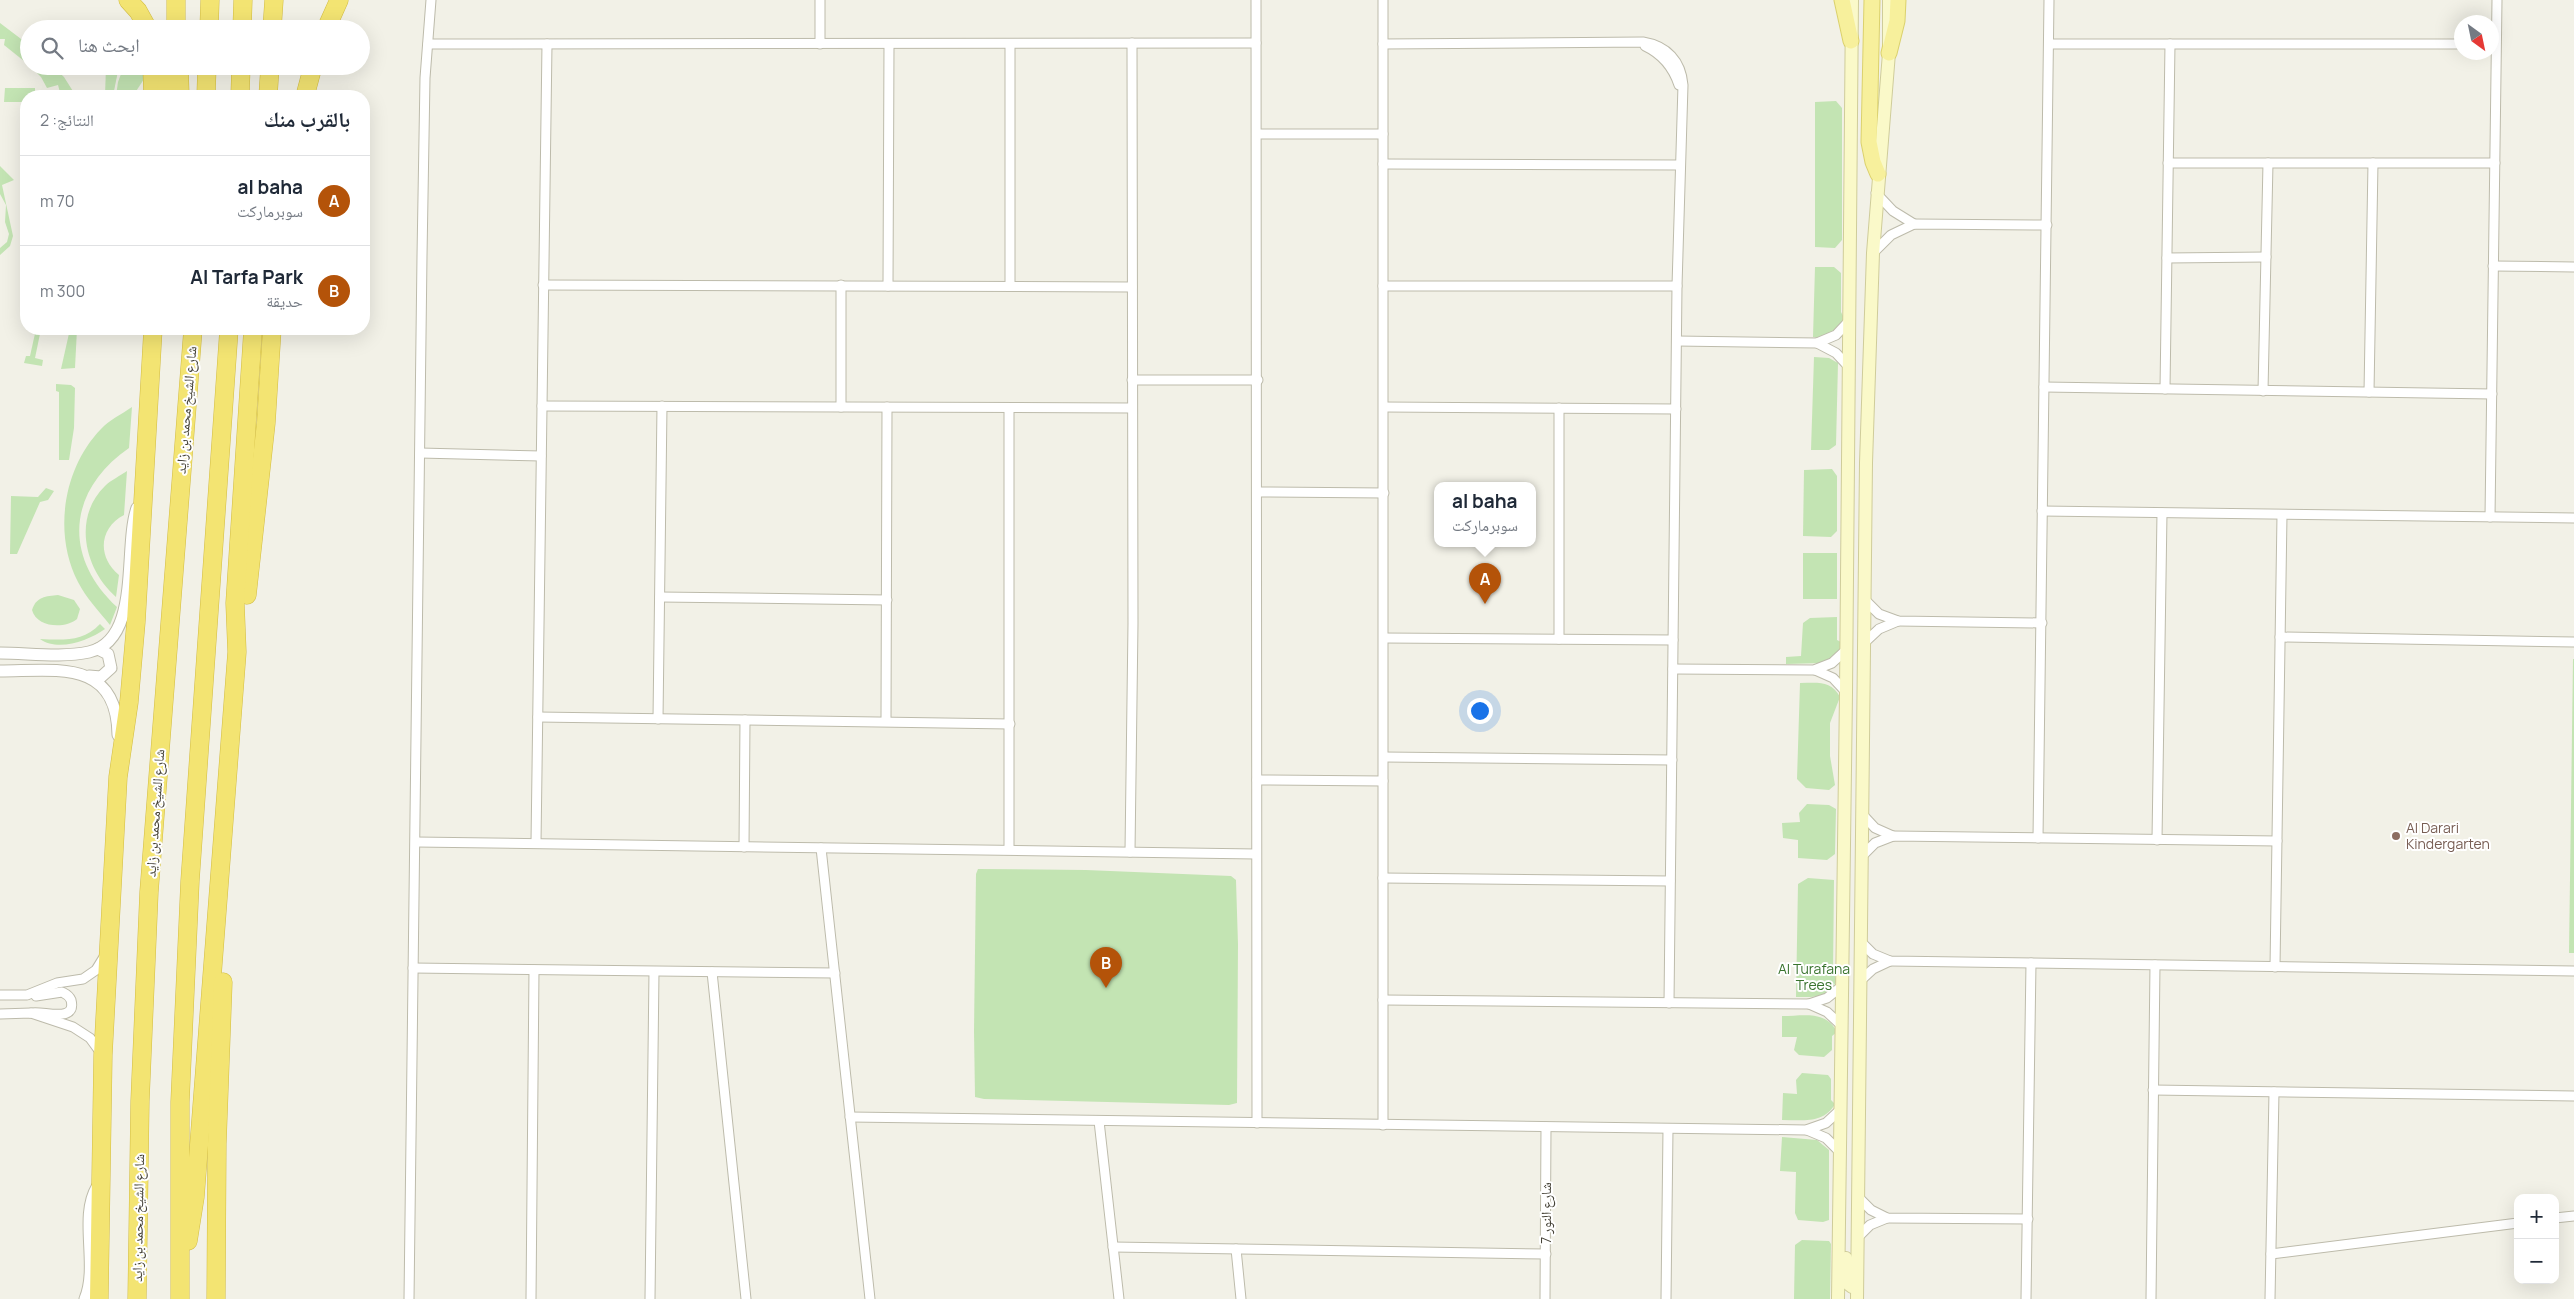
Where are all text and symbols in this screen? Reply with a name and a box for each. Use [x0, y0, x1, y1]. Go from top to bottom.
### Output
north arrow [2454, 15, 2499, 60]
search box [20, 20, 370, 75]
text: ابحث هنا [78, 32, 140, 58]
icon: search [38, 34, 66, 62]
text: بالقرب منك [264, 105, 350, 133]
text: النتائج: 2 [40, 109, 94, 131]
text: al baha [237, 174, 303, 200]
text: 70 m [40, 190, 75, 212]
text: A [329, 190, 339, 212]
text: سوبرماركت [237, 200, 303, 222]
text: Al Tarfa Park [190, 264, 303, 290]
text: 300 m [40, 280, 85, 302]
text: B [329, 280, 339, 302]
text: حديقة [266, 290, 303, 312]
street label: شارع الشيخ محمد بن زايد [170, 345, 202, 475]
popup [1434, 482, 1536, 547]
text: al baha [1452, 488, 1518, 514]
text: سوبرماركت [1452, 514, 1518, 536]
pin: A [1469, 563, 1501, 604]
your location [1467, 698, 1493, 724]
street label: شارع الشيخ محمد بن زايد [141, 748, 169, 878]
place label: Al Darari Kindergarten [2406, 818, 2490, 853]
marker: Al Darari Kindergarten [2390, 830, 2402, 842]
pin: B [1090, 947, 1122, 988]
park label: Al Turafana Trees [1778, 959, 1850, 994]
street label: شارع الشيخ محمد بن زايد [127, 1154, 149, 1282]
street label: شارع النور 7 [1536, 1182, 1556, 1244]
map controls [2514, 1194, 2559, 1284]
button: + [2514, 1194, 2559, 1239]
button: − [2514, 1239, 2559, 1284]

